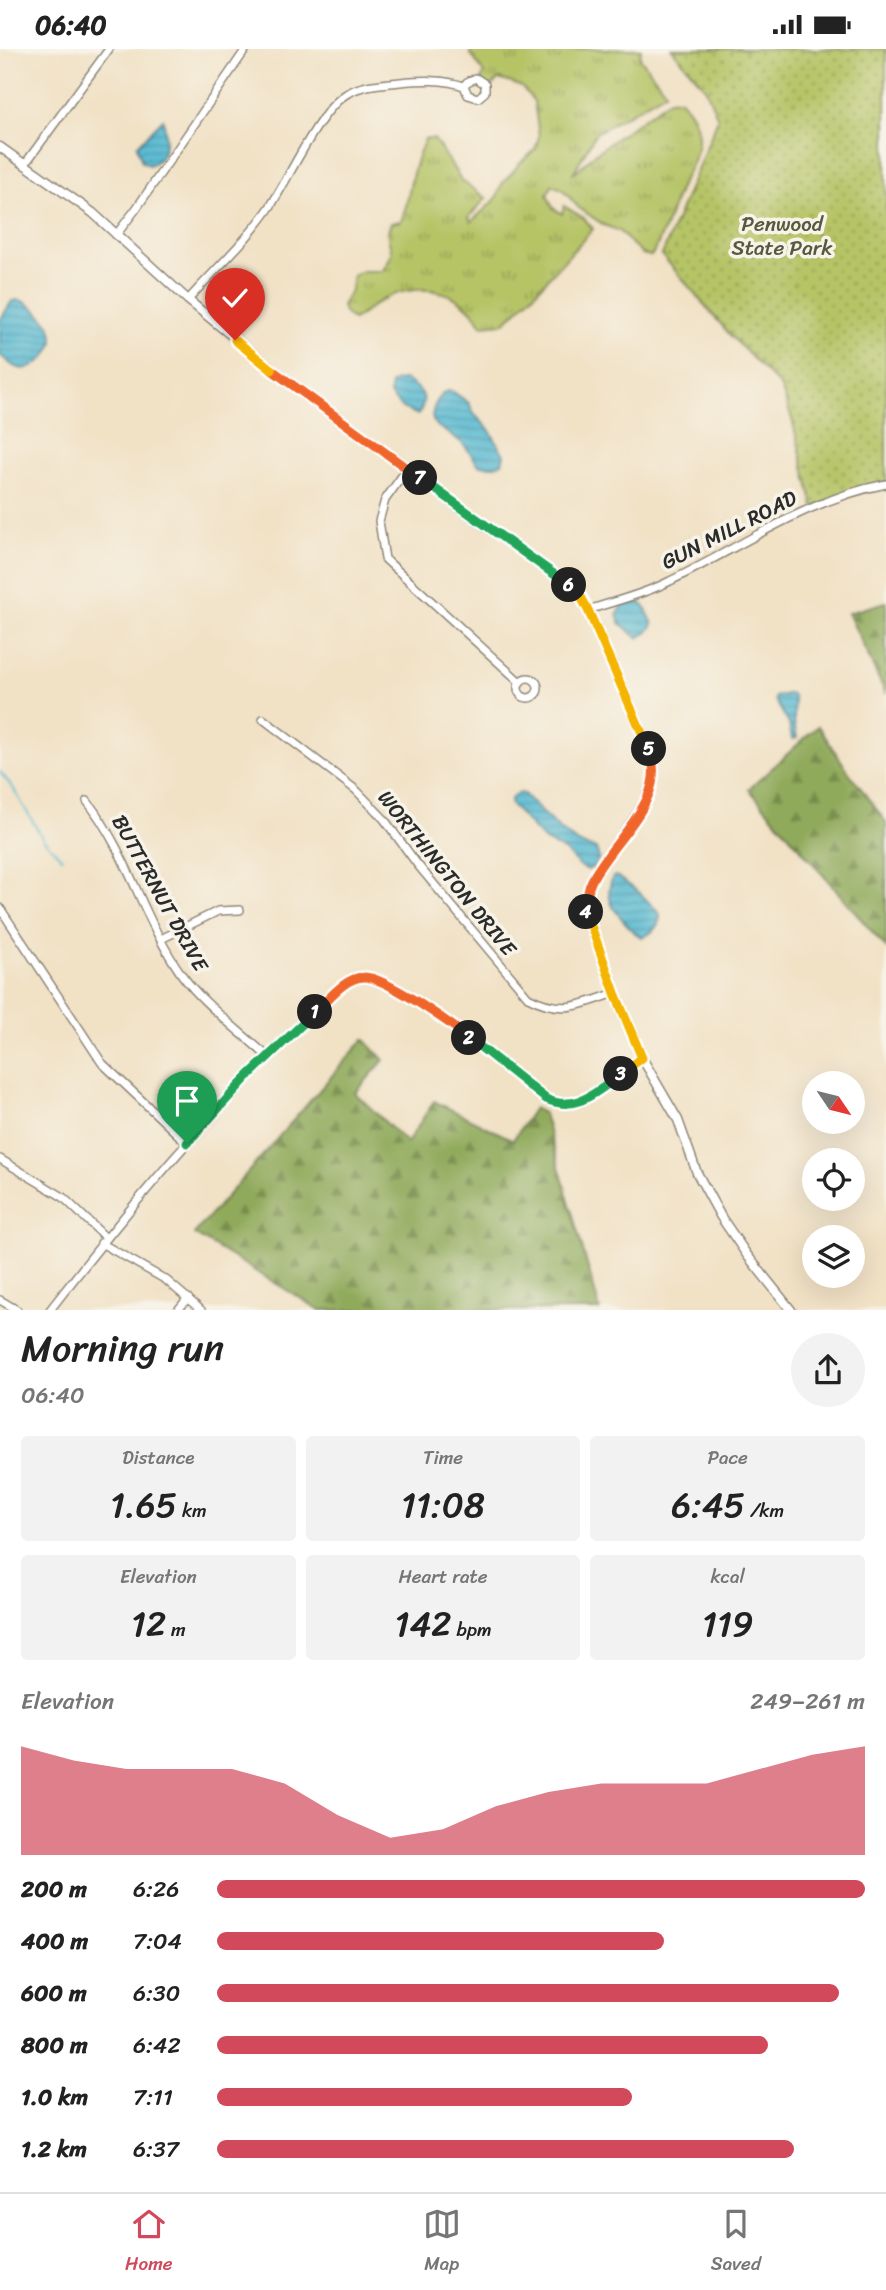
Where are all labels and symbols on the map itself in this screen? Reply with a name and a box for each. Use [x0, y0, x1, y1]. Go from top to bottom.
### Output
park label: Penwood State Park [732, 205, 833, 267]
pin [205, 268, 265, 340]
pin: 7 [402, 461, 438, 495]
street label: GUN MILL ROAD [654, 479, 804, 581]
pin: 6 [552, 567, 586, 603]
pin: 5 [632, 731, 666, 767]
street label: WORTHINGTON DRIVE [368, 781, 527, 966]
street label: BUTTERNUT DRIVE [101, 807, 220, 980]
pin: 4 [568, 895, 604, 929]
pin: 1 [298, 995, 332, 1030]
pin: 2 [452, 1021, 486, 1055]
pin: 3 [604, 1056, 638, 1091]
pin [157, 1071, 217, 1143]
north arrow [802, 1071, 864, 1134]

